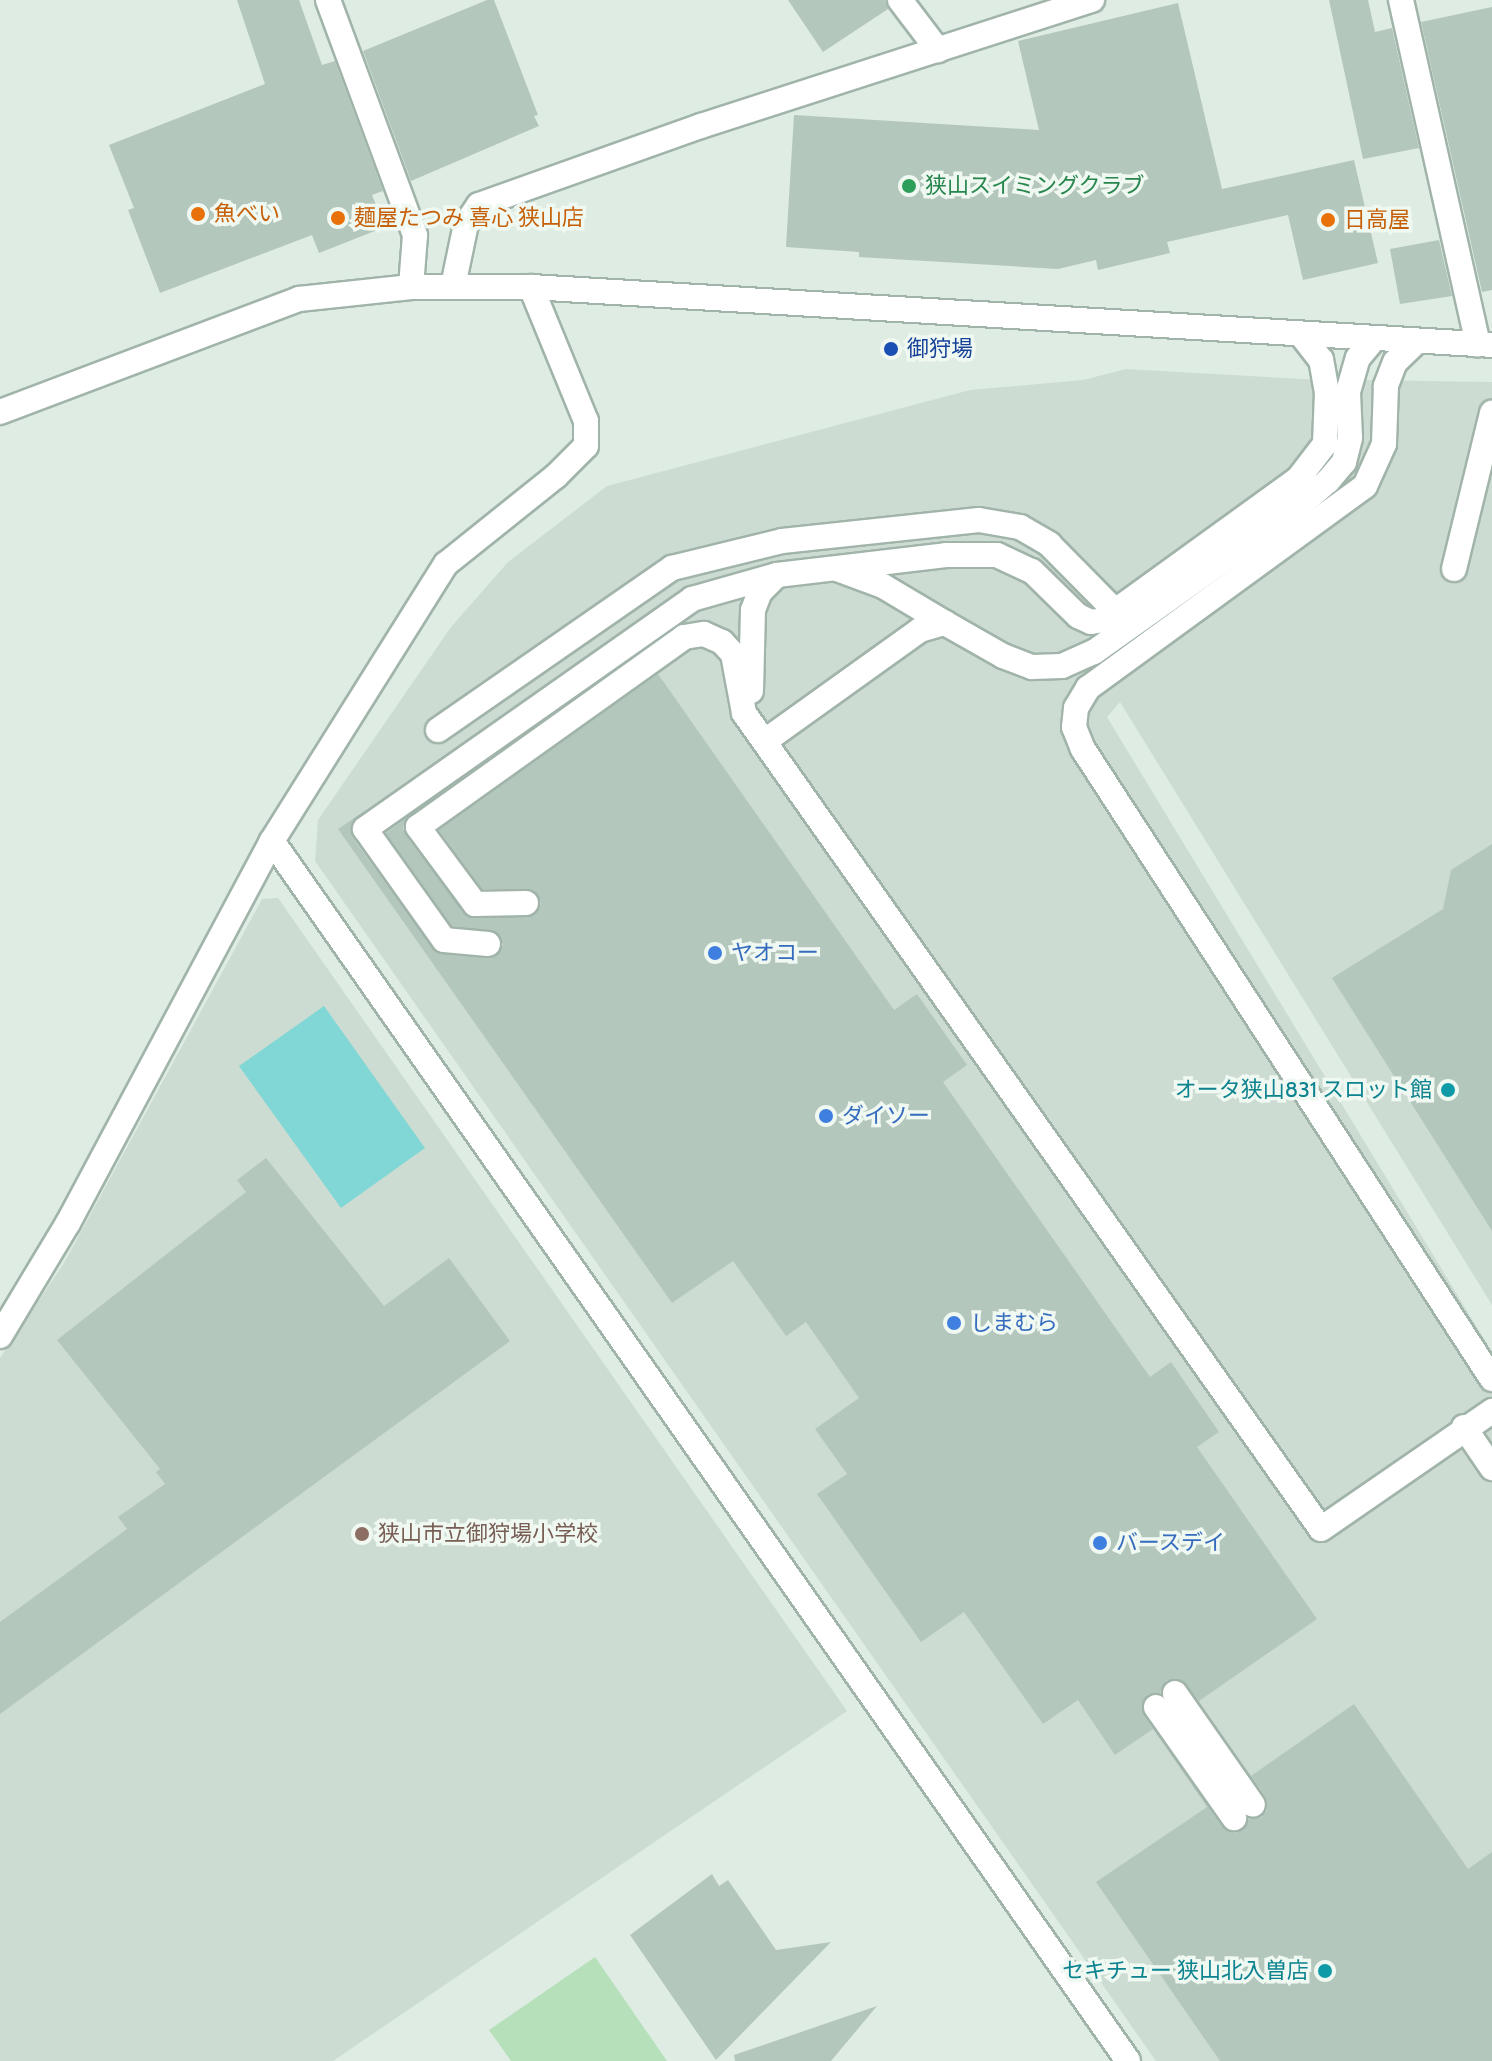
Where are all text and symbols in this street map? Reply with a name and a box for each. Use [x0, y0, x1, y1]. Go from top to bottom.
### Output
place label: 狭山スイミングクラブ [925, 173, 1145, 199]
marker: 狭山スイミングクラブ [900, 177, 918, 195]
place label: 魚べい [214, 201, 280, 227]
marker: 魚べい [189, 205, 207, 223]
place label: 麺屋たつみ 喜心 狭山店 [354, 205, 584, 231]
place label: 日高屋 [1344, 207, 1410, 233]
marker: 麺屋たつみ 喜心 狭山店 [329, 209, 347, 227]
marker: 日高屋 [1319, 211, 1337, 229]
place label: 御狩場 [907, 336, 973, 362]
marker: 御狩場 [882, 340, 900, 358]
place label: ヤオコー [731, 940, 819, 966]
marker: ヤオコー [706, 944, 724, 962]
place label: オータ狭山831 スロット館 [1175, 1077, 1432, 1103]
marker: オータ狭山831 スロット館 [1439, 1081, 1457, 1099]
place label: ダイソー [842, 1103, 930, 1129]
marker: ダイソー [817, 1107, 835, 1125]
place label: しまむら [970, 1310, 1058, 1336]
marker: しまむら [945, 1314, 963, 1332]
place label: 狭山市立御狩場小学校 [378, 1521, 598, 1547]
marker: 狭山市立御狩場小学校 [353, 1525, 371, 1543]
place label: バースデイ [1116, 1530, 1226, 1556]
marker: バースデイ [1091, 1534, 1109, 1552]
place label: セキチュー 狭山北入曽店 [1062, 1958, 1309, 1984]
marker: セキチュー 狭山北入曽店 [1316, 1962, 1334, 1980]

